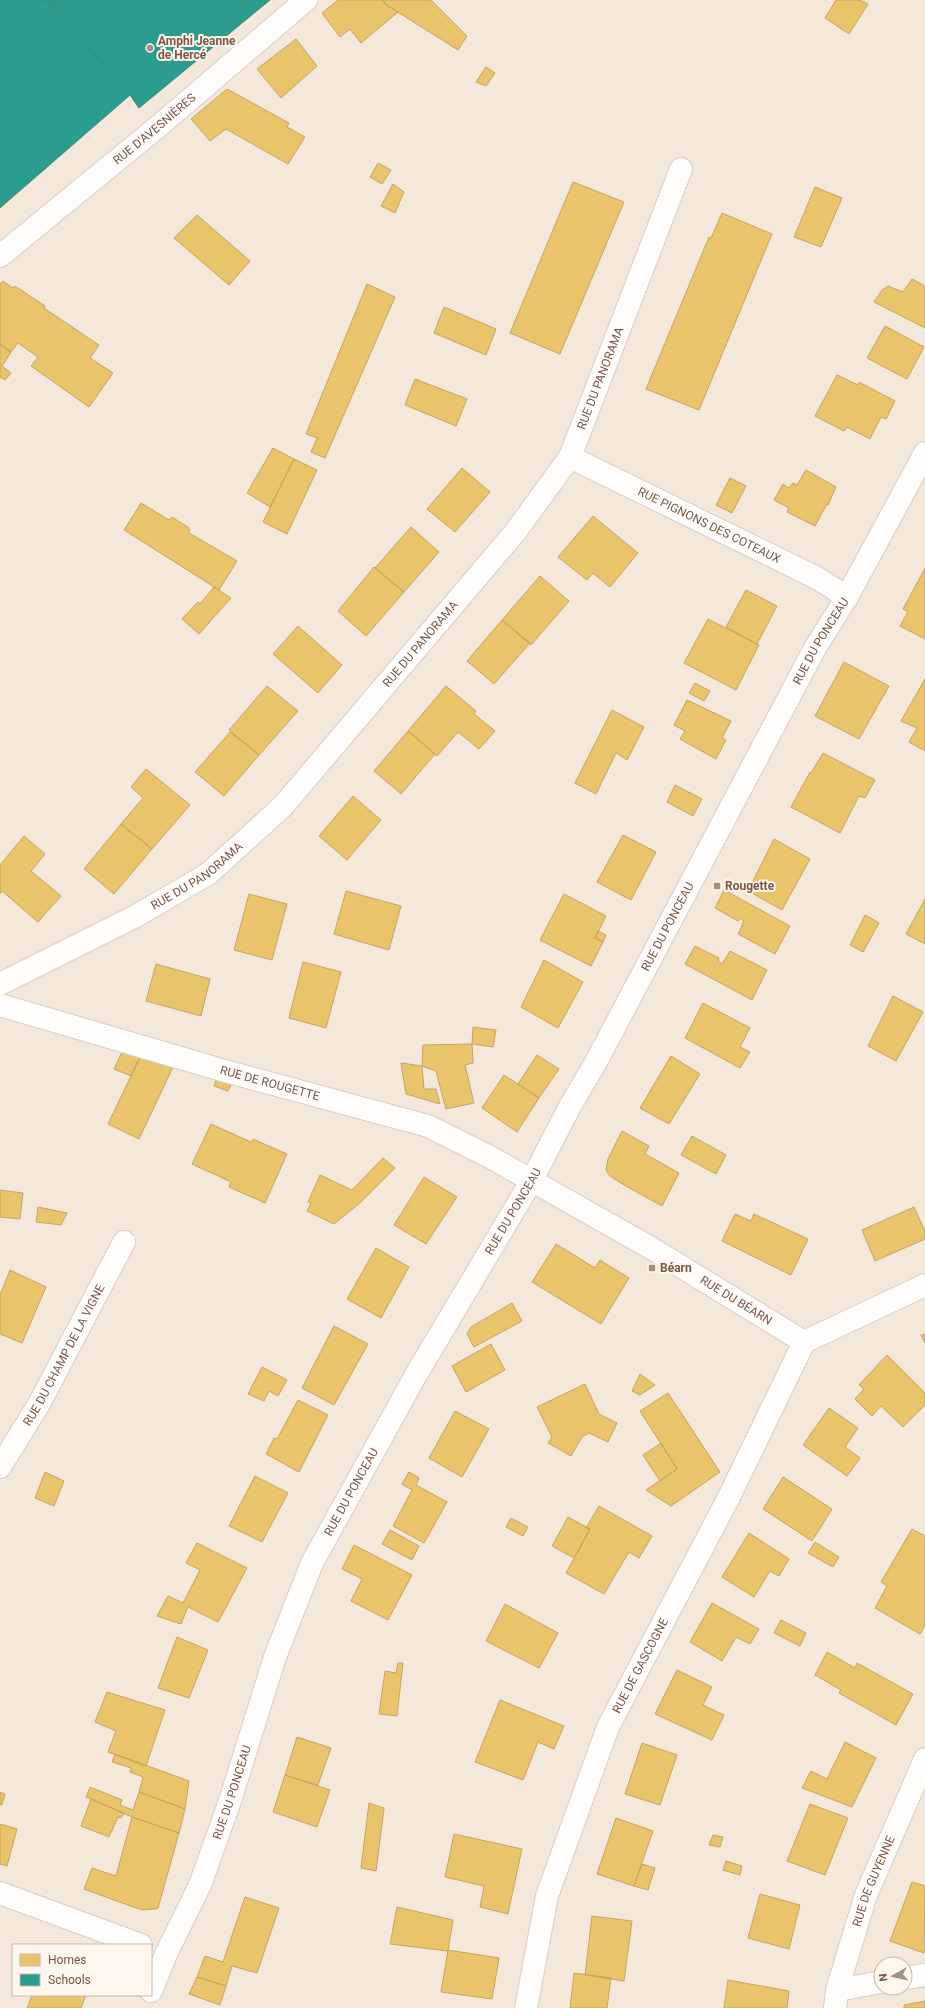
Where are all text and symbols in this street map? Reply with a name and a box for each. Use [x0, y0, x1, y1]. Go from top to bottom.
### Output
place label: Amphi Jeanne de Hercé [158, 34, 236, 62]
marker: Amphi Jeanne de Hercé [145, 43, 155, 53]
street label: RUE D'AVESNIÈRES [110, 91, 199, 167]
street label: RUE DU PANORAMA [574, 325, 626, 432]
street label: RUE PIGNONS DES COTEAUX [635, 484, 783, 566]
street label: RUE DU PONCEAU [790, 595, 852, 687]
street label: RUE DU PANORAMA [380, 598, 461, 690]
street label: RUE DU PANORAMA [149, 839, 245, 913]
place label: Rougette [725, 879, 775, 893]
street label: RUE DU PONCEAU [638, 880, 697, 973]
marker: Rougette [712, 881, 722, 891]
street label: RUE DE ROUGETTE [218, 1063, 321, 1103]
street label: RUE DU PONCEAU [482, 1166, 544, 1257]
place label: Béarn [660, 1261, 692, 1275]
marker: Béarn [647, 1263, 657, 1273]
street label: RUE DU BÉARN [698, 1273, 775, 1328]
street label: RUE DU CHAMP DE LA VIGNE [20, 1282, 108, 1428]
street label: RUE DU PONCEAU [321, 1446, 381, 1538]
street label: RUE DE GASCOGNE [610, 1616, 671, 1716]
street label: RUE DU PONCEAU [210, 1743, 254, 1841]
street label: RUE DE GUYENNE [850, 1833, 898, 1928]
legend [12, 1944, 152, 1996]
text: Homes [48, 1953, 86, 1967]
north arrow [873, 1956, 913, 1996]
text: N [877, 1972, 891, 1982]
text: Schools [48, 1973, 91, 1987]

